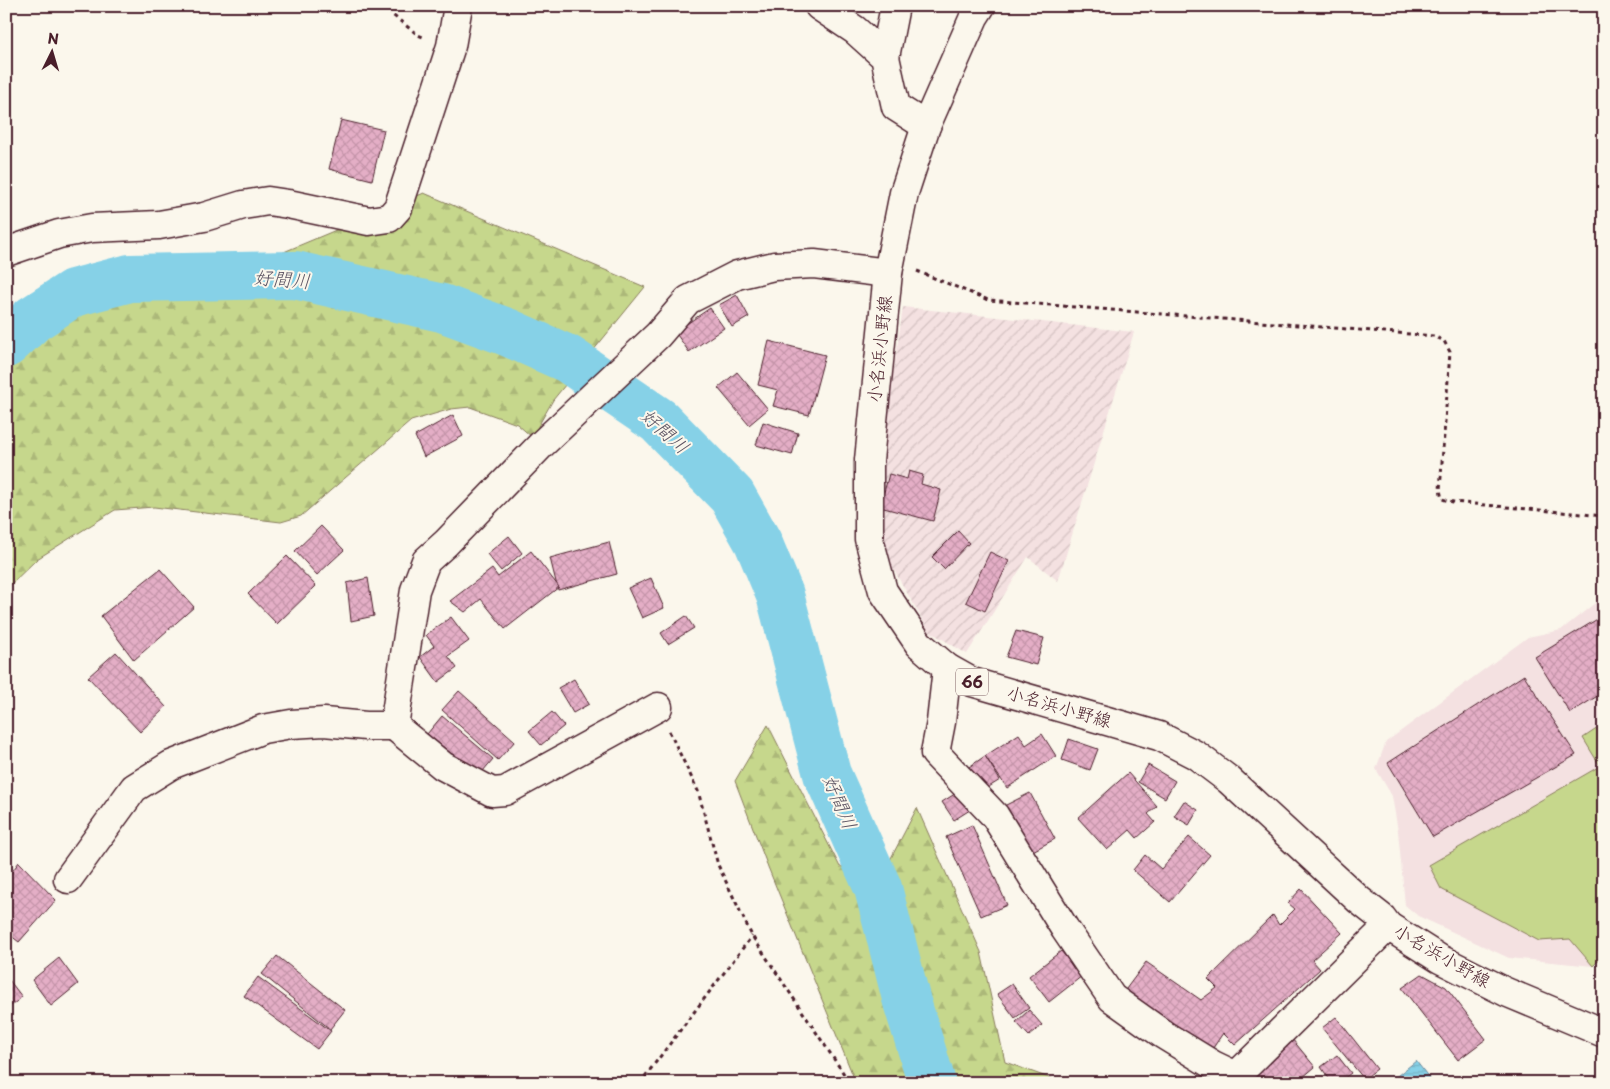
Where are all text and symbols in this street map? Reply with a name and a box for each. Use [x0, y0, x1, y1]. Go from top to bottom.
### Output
north arrow [28, 28, 78, 78]
text: N [47, 28, 60, 49]
water label: 好間川 [253, 262, 311, 294]
street label: 小名浜小野線 [859, 294, 898, 404]
water label: 好間川 [635, 401, 696, 460]
road number: 66 [956, 669, 988, 696]
street label: 小名浜小野線 [1004, 678, 1115, 733]
water label: 好間川 [817, 770, 865, 833]
street label: 小名浜小野線 [1389, 916, 1496, 993]

